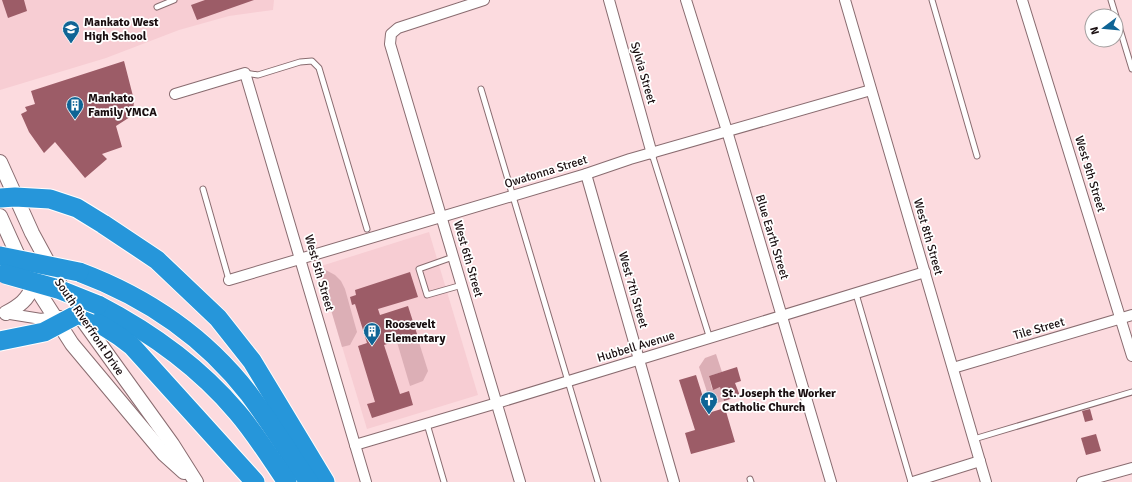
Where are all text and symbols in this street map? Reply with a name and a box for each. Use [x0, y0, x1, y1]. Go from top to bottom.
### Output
north arrow [1084, 8, 1124, 48]
place label: Mankato West High School [84, 15, 159, 44]
school or university icon: Mankato West High School [61, 19, 81, 44]
text: N [1088, 25, 1102, 36]
street label: Sylvia Street [627, 40, 659, 106]
place label: Mankato Family YMCA [88, 91, 157, 120]
building icon: Mankato Family YMCA [65, 95, 85, 120]
street label: West 9th Street [1071, 134, 1109, 214]
street label: Owatonna Street [503, 152, 589, 192]
street label: Blue Earth Street [752, 193, 792, 281]
street label: West 8th Street [910, 197, 946, 277]
street label: West 6th Street [450, 219, 486, 299]
street label: West 5th Street [301, 233, 337, 313]
street label: West 7th Street [615, 250, 651, 330]
street label: South Riverfront Drive [51, 275, 127, 379]
street label: Tile Street [1012, 315, 1066, 343]
place label: Roosevelt Elementary [385, 317, 446, 346]
building icon: Roosevelt Elementary [362, 321, 382, 346]
street label: Hubbell Avenue [595, 328, 677, 366]
place label: St. Joseph the Worker Catholic Church [722, 386, 836, 415]
church icon: St. Joseph the Worker Catholic Church [699, 390, 719, 415]

